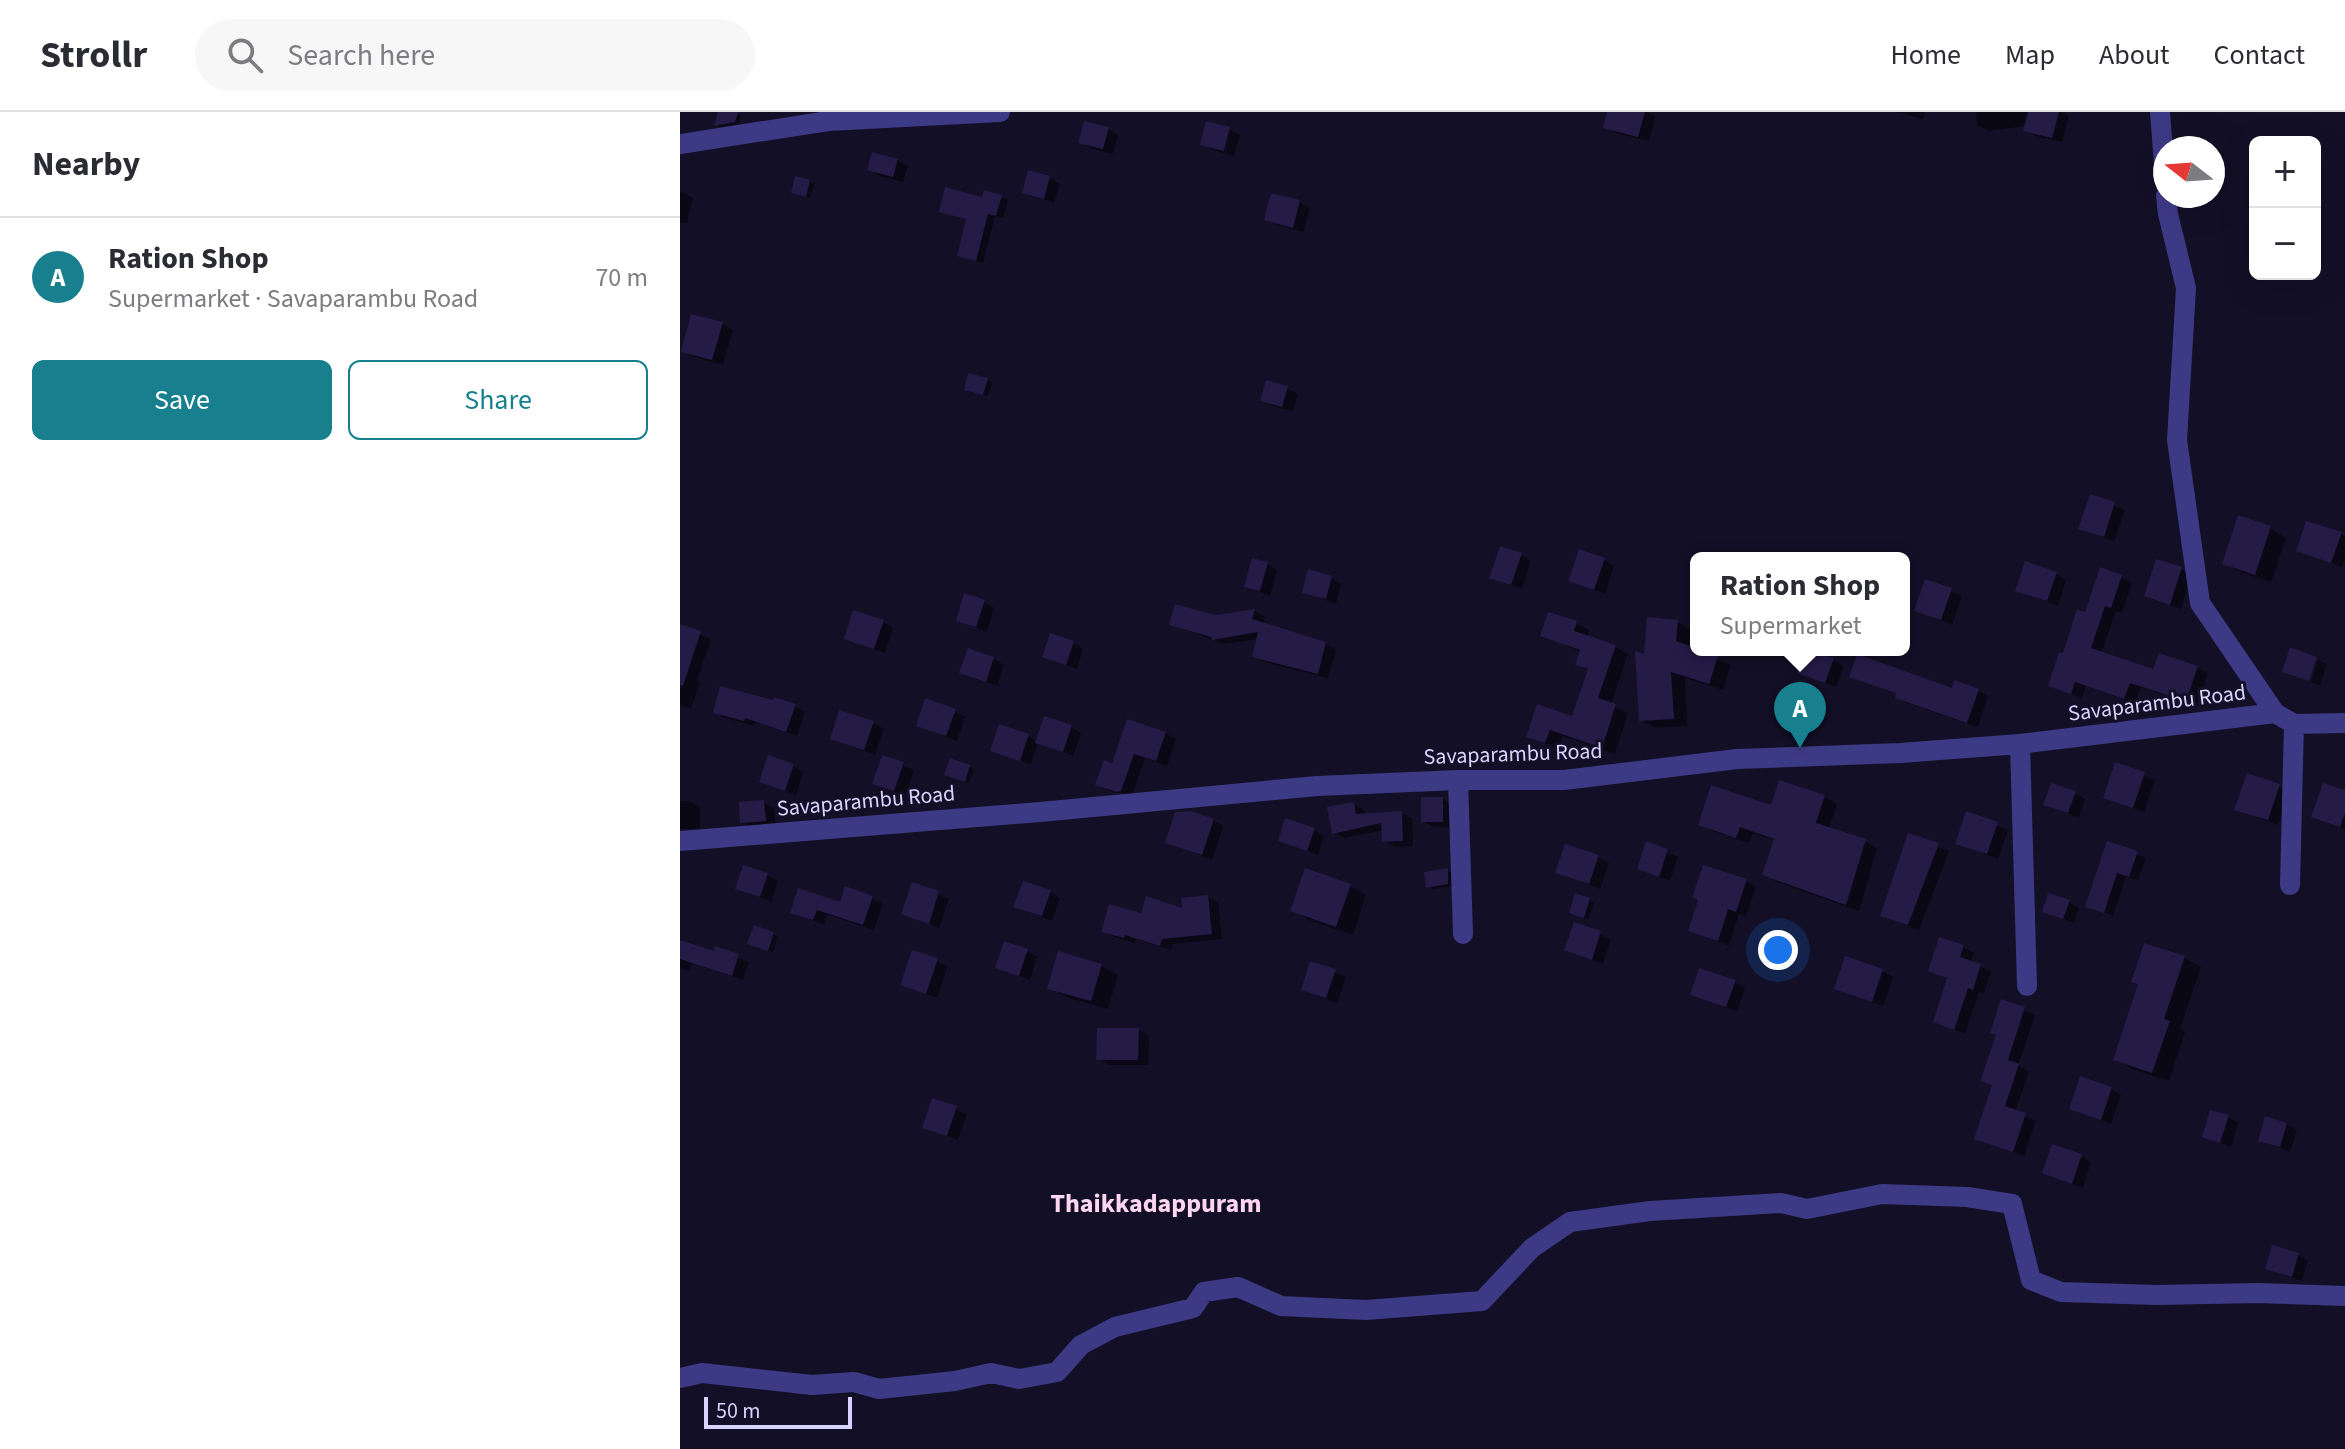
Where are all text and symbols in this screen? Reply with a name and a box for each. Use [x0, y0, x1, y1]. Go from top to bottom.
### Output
search box [195, 19, 755, 91]
text: Strollr [40, 28, 147, 82]
icon: search [223, 33, 267, 77]
text: Search here [287, 34, 435, 77]
text: Home [1890, 35, 1961, 75]
text: Map [2005, 35, 2055, 75]
text: About [2099, 35, 2170, 75]
text: Contact [2214, 35, 2305, 75]
north arrow [2153, 136, 2225, 208]
map controls [2249, 136, 2321, 280]
button: + [2249, 136, 2321, 208]
text: Nearby [32, 140, 140, 189]
button: − [2249, 208, 2321, 280]
text: Ration Shop [108, 237, 269, 280]
text: A [51, 259, 65, 296]
text: 70 m [595, 259, 648, 296]
text: Supermarket · Savaparambu Road [108, 280, 478, 317]
button: Save [32, 360, 332, 440]
button: Share [348, 360, 648, 440]
popup [1690, 552, 1910, 656]
text: Ration Shop [1720, 564, 1880, 607]
text: Supermarket [1720, 607, 1862, 644]
street label: Savaparambu Road [2066, 676, 2248, 730]
pin: A [1774, 682, 1826, 748]
street label: Savaparambu Road [1423, 735, 1603, 773]
street label: Savaparambu Road [775, 777, 957, 825]
your location [1758, 930, 1798, 970]
district label: Thaikkadappuram [1051, 1185, 1261, 1222]
scale bar [704, 1393, 852, 1429]
text: 50 m [716, 1395, 761, 1427]

